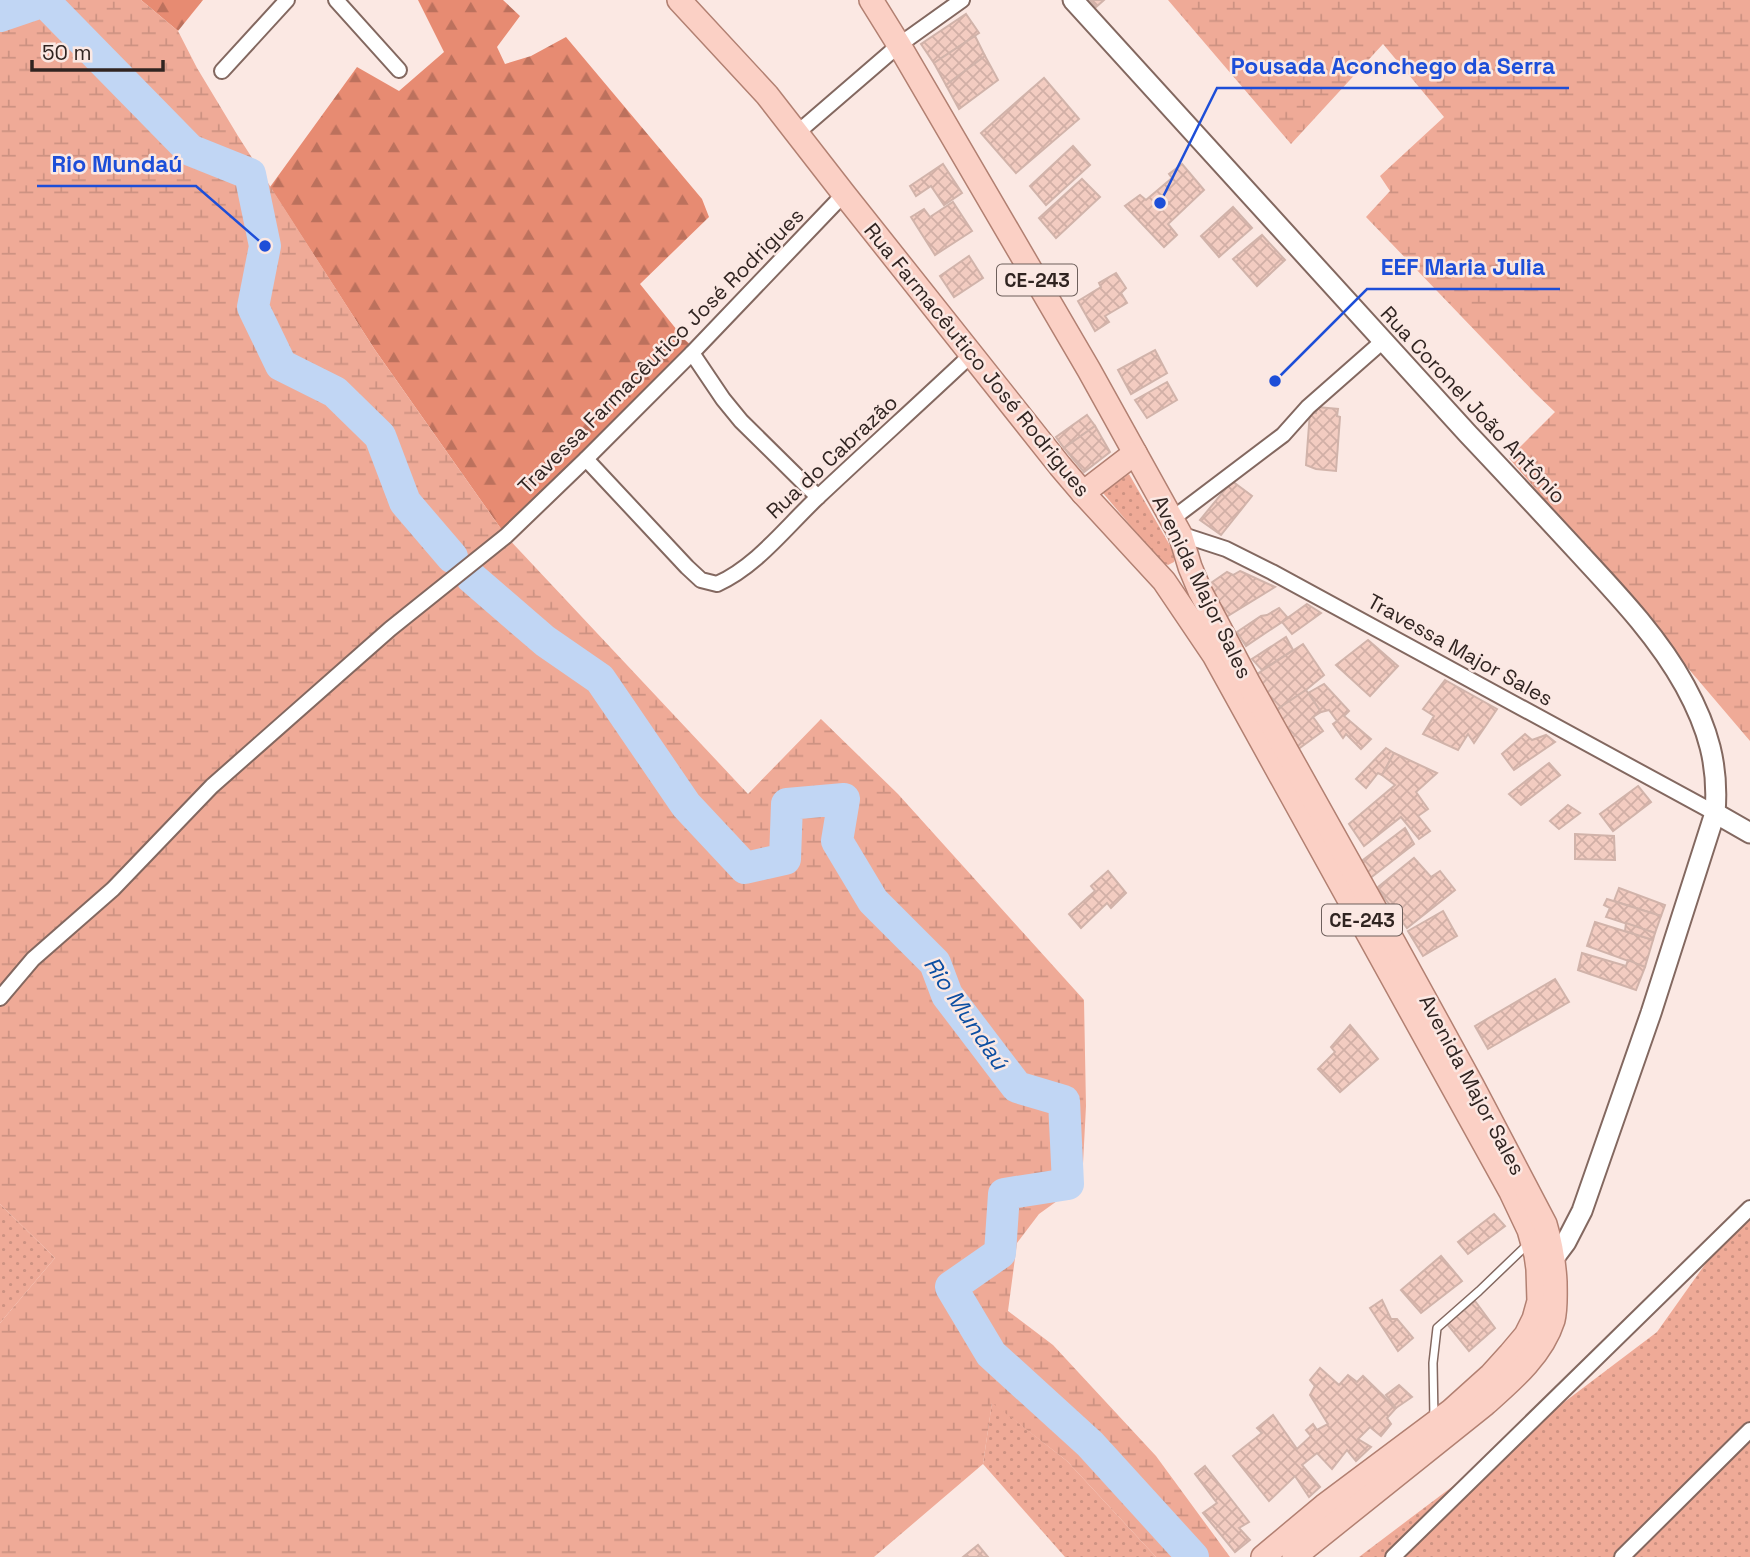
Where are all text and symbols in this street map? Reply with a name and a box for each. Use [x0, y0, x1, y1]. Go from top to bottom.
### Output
scale bar [32, 28, 163, 72]
text: 50 m [42, 39, 92, 66]
callout: Pousada Aconchego da Serra [1217, 44, 1569, 88]
text: Pousada Aconchego da Serra [1231, 51, 1555, 81]
callout: Rio Mundaú [37, 142, 196, 186]
text: Rio Mundaú [51, 149, 183, 179]
street label: Travessa Farmacêutico José Rodrigues [512, 202, 809, 499]
street label: Rua Farmacêutico José Rodrigues [858, 217, 1096, 502]
callout: EEF Maria Julia [1367, 245, 1560, 289]
text: EEF Maria Julia [1381, 252, 1545, 282]
road number: CE-243 [997, 264, 1077, 296]
street label: Rua Coronel João Antônio [1375, 300, 1572, 509]
street label: Rua do Cabrazão [760, 389, 903, 524]
street label: Avenida Major Sales [1146, 491, 1259, 683]
street label: Travessa Major Sales [1363, 587, 1558, 712]
road number: CE-243 [1322, 904, 1402, 936]
water label: Rio Mundaú [917, 951, 1015, 1076]
street label: Avenida Major Sales [1413, 990, 1531, 1180]

